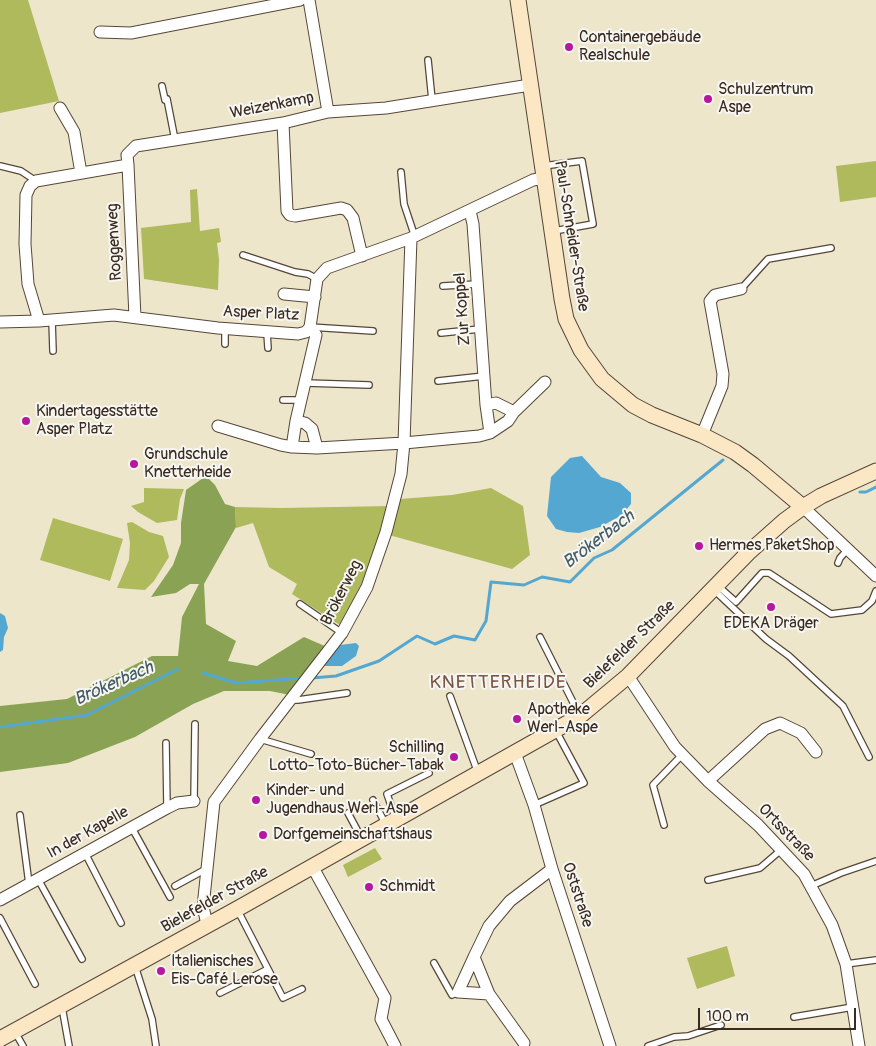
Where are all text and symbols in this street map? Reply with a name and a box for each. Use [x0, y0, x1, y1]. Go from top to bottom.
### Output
place label: Containergebäude Realschule [579, 28, 701, 66]
marker: Containergebäude Realschule [563, 41, 575, 53]
place label: Schulzentrum Aspe [718, 80, 814, 118]
street label: Weizenkamp [228, 88, 316, 124]
marker: Schulzentrum Aspe [702, 93, 714, 105]
street label: Paul-Schneider-Straße [550, 159, 592, 313]
street label: Roggenweg [103, 203, 127, 281]
street label: Zur Koppel [451, 272, 475, 346]
street label: Asper Platz [222, 302, 300, 326]
place label: Kindertagesstätte Asper Platz [36, 402, 158, 440]
marker: Kindertagesstätte Asper Platz [20, 415, 32, 427]
place label: Grundschule Knetterheide [144, 445, 231, 483]
marker: Grundschule Knetterheide [128, 458, 140, 470]
water label: Brökerbach [559, 506, 639, 574]
place label: Hermes PaketShop [709, 536, 835, 556]
marker: Hermes PaketShop [693, 540, 705, 552]
street label: Brökerweg [317, 557, 367, 629]
street label: Bielefelder Straße [580, 597, 680, 693]
marker: EDEKA Dräger [765, 601, 777, 613]
place label: EDEKA Dräger [723, 614, 819, 634]
water label: Brökerbach [71, 657, 157, 711]
district label: KNETTERHEIDE [428, 672, 568, 694]
place label: Apotheke Werl-Aspe [527, 700, 598, 738]
marker: Apotheke Werl-Aspe [511, 713, 523, 725]
place label: Schilling Lotto-Toto-Bücher-Tabak [269, 738, 444, 776]
marker: Schilling Lotto-Toto-Bücher-Tabak [448, 751, 460, 763]
place label: Kinder- und Jugendhaus Werl-Aspe [266, 781, 418, 819]
marker: Kinder- und Jugendhaus Werl-Aspe [250, 794, 262, 806]
street label: Ortsstraße [754, 800, 818, 866]
street label: In der Kapelle [44, 803, 132, 863]
place label: Dorfgemeinschaftshaus [273, 825, 432, 845]
marker: Dorfgemeinschaftshaus [257, 829, 269, 841]
street label: Oststraße [557, 860, 597, 930]
street label: Bielefelder Straße [158, 863, 272, 937]
place label: Schmidt [379, 877, 435, 897]
marker: Schmidt [363, 881, 375, 893]
place label: Italienisches Eis-Café Lerose [171, 952, 278, 990]
marker: Italienisches Eis-Café Lerose [155, 965, 167, 977]
scale bar [701, 998, 858, 1030]
text: 100 m [706, 1007, 749, 1026]

